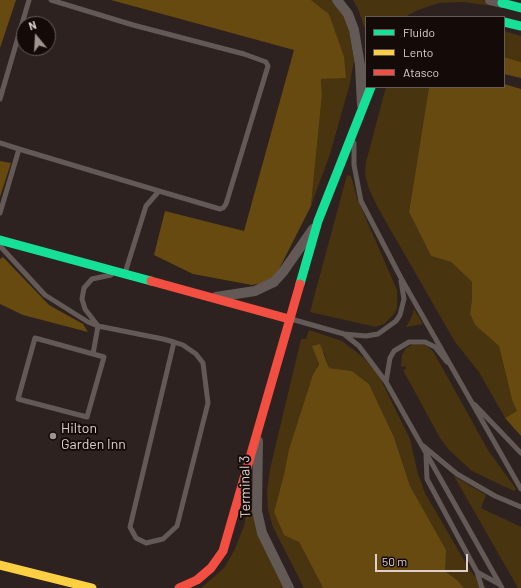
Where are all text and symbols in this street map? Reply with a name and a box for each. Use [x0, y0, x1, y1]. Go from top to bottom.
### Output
north arrow [16, 16, 56, 56]
legend [365, 16, 505, 88]
text: N [27, 18, 38, 32]
text: Fluido [403, 25, 435, 39]
text: Lento [403, 45, 433, 59]
text: Atasco [403, 65, 439, 79]
place label: Hilton Garden Inn [61, 420, 126, 452]
marker: Hilton Garden Inn [48, 431, 58, 441]
street label: Terminal 3 [236, 456, 254, 518]
scale bar [377, 546, 470, 572]
text: 50 m [382, 554, 407, 568]

